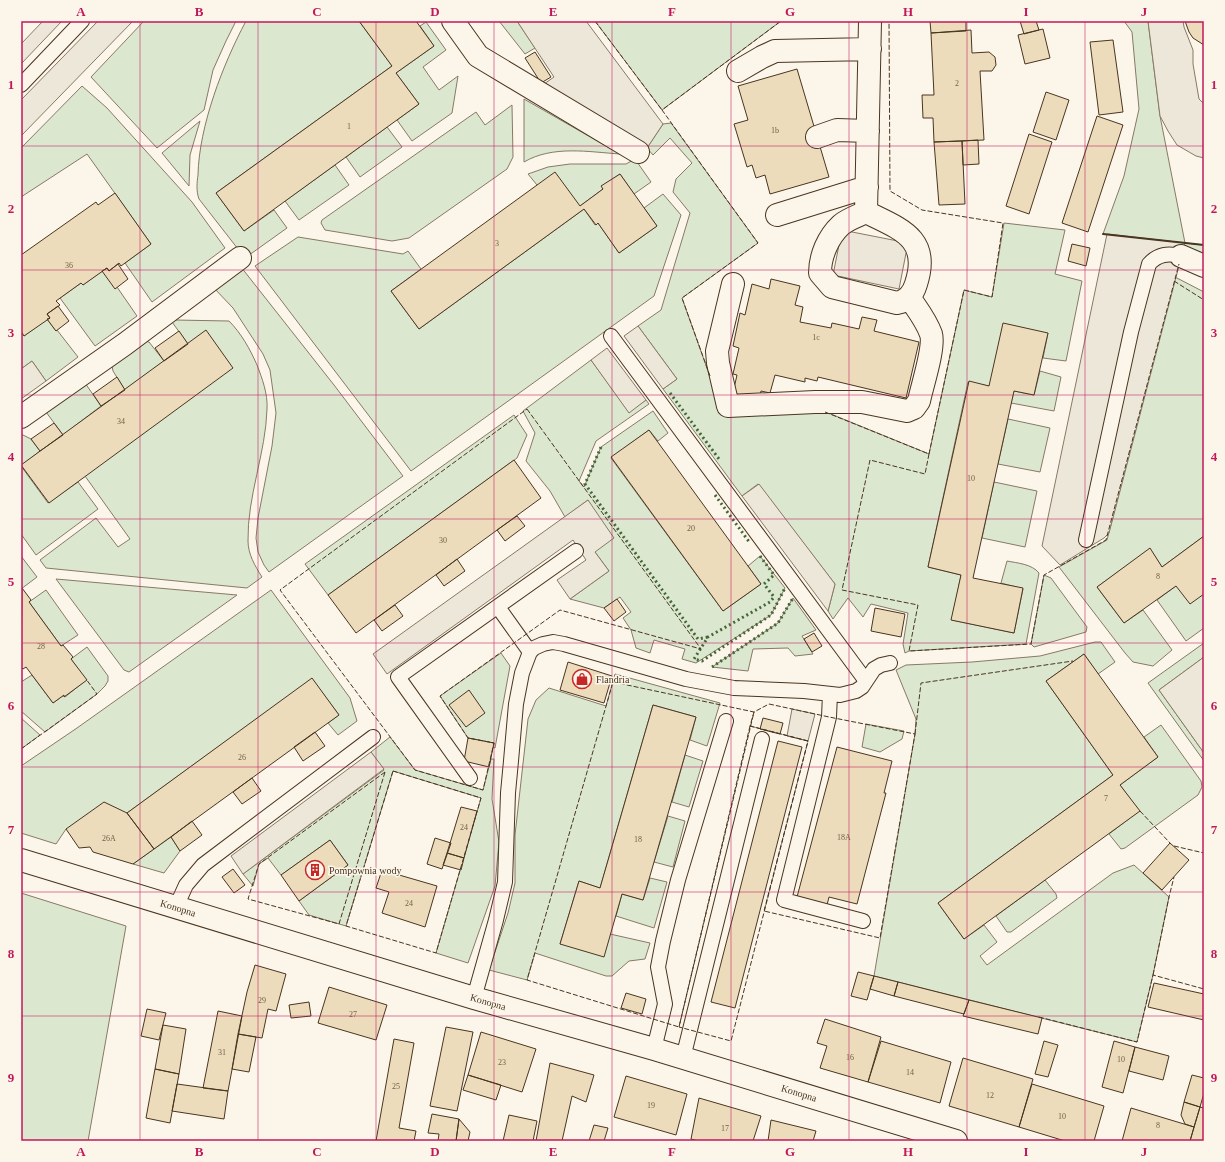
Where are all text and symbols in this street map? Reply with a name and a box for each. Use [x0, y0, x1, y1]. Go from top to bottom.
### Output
text: A [76, 4, 86, 19]
text: B [195, 4, 204, 19]
text: C [312, 4, 322, 19]
text: D [430, 4, 440, 19]
text: E [549, 4, 557, 19]
text: F [668, 4, 676, 19]
text: G [785, 4, 795, 19]
text: H [903, 4, 913, 19]
text: I [1023, 4, 1029, 19]
text: J [1141, 4, 1148, 19]
text: 1 [8, 77, 14, 92]
text: 1 [1211, 77, 1217, 92]
house number: 2 [955, 79, 959, 88]
house number: 1 [347, 122, 351, 131]
house number: 1b [771, 126, 779, 135]
text: 2 [8, 201, 14, 216]
text: 2 [1211, 201, 1217, 216]
house number: 3 [495, 239, 499, 248]
house number: 36 [65, 261, 73, 270]
text: 3 [8, 325, 15, 340]
text: 3 [1211, 325, 1218, 340]
house number: 1c [812, 333, 820, 342]
house number: 34 [117, 417, 125, 426]
text: 4 [8, 449, 15, 464]
text: 4 [1211, 449, 1218, 464]
house number: 10 [967, 474, 975, 483]
house number: 20 [687, 524, 695, 533]
house number: 30 [439, 536, 447, 545]
house number: 8 [1156, 572, 1160, 581]
text: 5 [8, 574, 15, 589]
text: 5 [1211, 574, 1218, 589]
house number: 28 [37, 642, 45, 651]
shop icon: Flandria [571, 668, 593, 690]
place label: Flandria [596, 674, 630, 685]
text: 6 [8, 698, 15, 713]
text: 6 [1211, 698, 1218, 713]
house number: 26 [238, 753, 246, 762]
house number: 7 [1104, 794, 1108, 803]
text: 7 [8, 822, 15, 837]
text: 7 [1211, 822, 1218, 837]
house number: 24 [460, 823, 468, 832]
house number: 18A [837, 833, 851, 842]
house number: 26A [102, 834, 116, 843]
house number: 18 [634, 835, 642, 844]
building icon: Pompownia wody [304, 859, 326, 881]
place label: Pompownia wody [329, 865, 402, 876]
street label: Konopna [159, 897, 198, 919]
house number: 24 [405, 899, 413, 908]
text: 8 [8, 946, 15, 961]
text: 8 [1211, 946, 1218, 961]
street label: Konopna [469, 992, 508, 1012]
house number: 29 [258, 996, 266, 1005]
house number: 27 [349, 1010, 357, 1019]
house number: 31 [218, 1048, 226, 1057]
house number: 16 [846, 1053, 854, 1062]
house number: 10 [1117, 1055, 1125, 1064]
house number: 23 [498, 1058, 506, 1067]
house number: 14 [906, 1068, 914, 1077]
text: 9 [8, 1070, 15, 1085]
text: 9 [1211, 1070, 1218, 1085]
house number: 25 [392, 1082, 400, 1091]
street label: Konopna [780, 1082, 819, 1104]
house number: 12 [986, 1091, 994, 1100]
house number: 19 [647, 1101, 655, 1110]
house number: 10 [1058, 1112, 1066, 1121]
house number: 8 [1156, 1121, 1160, 1130]
house number: 17 [721, 1124, 729, 1133]
text: A [76, 1144, 86, 1159]
text: B [195, 1144, 204, 1159]
text: C [312, 1144, 322, 1159]
text: D [430, 1144, 440, 1159]
text: E [549, 1144, 557, 1159]
text: F [668, 1144, 676, 1159]
text: G [785, 1144, 795, 1159]
text: H [903, 1144, 913, 1159]
text: I [1023, 1144, 1029, 1159]
text: J [1141, 1144, 1148, 1159]

